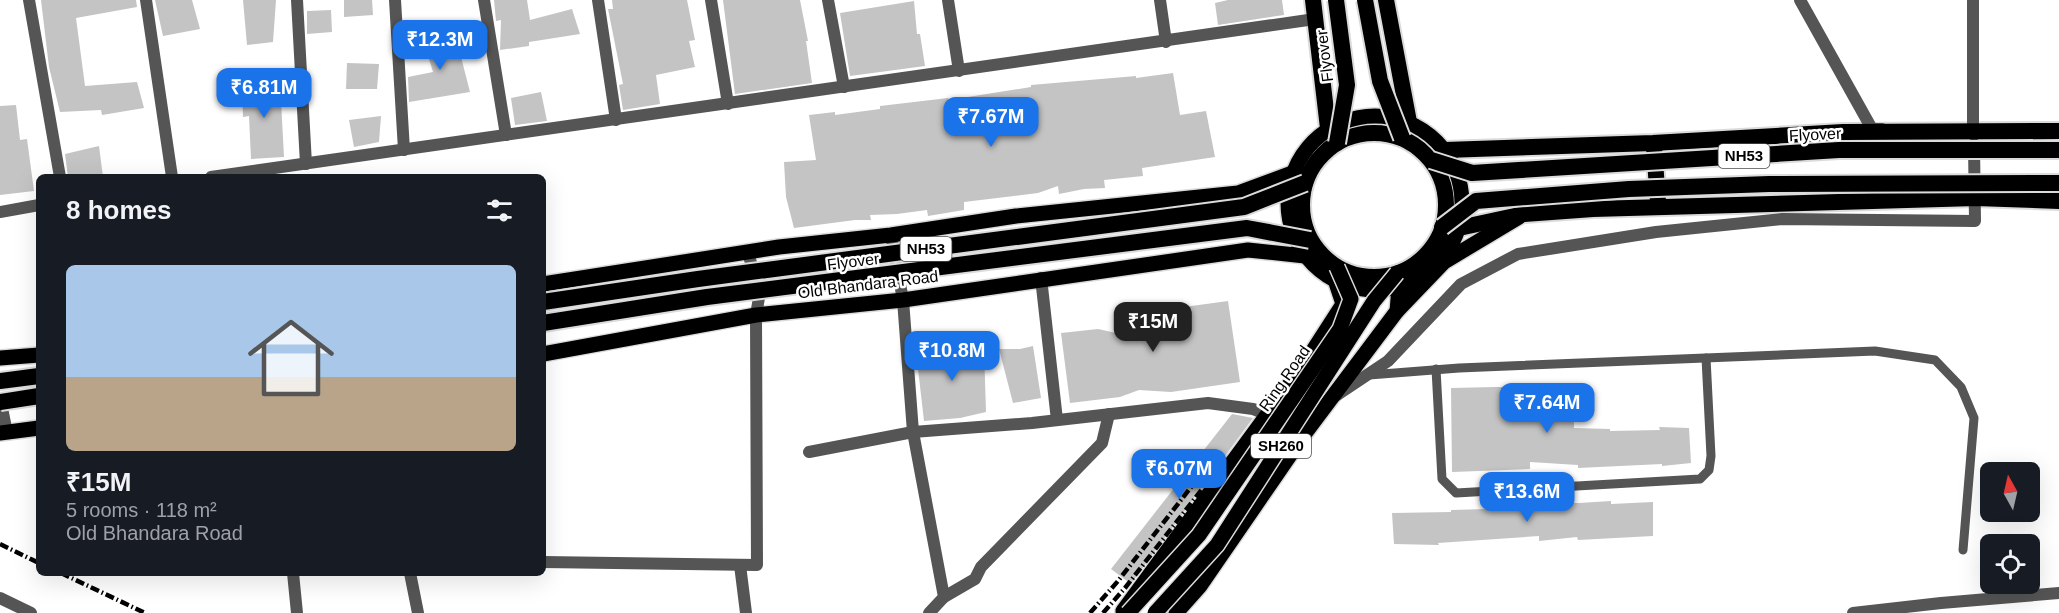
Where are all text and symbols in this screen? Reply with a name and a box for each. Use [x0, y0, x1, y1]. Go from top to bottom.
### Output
pin: ₹12.3M [391, 20, 489, 71]
text: ₹12.3M [406, 28, 474, 50]
street label: Flyover [1313, 28, 1336, 83]
pin: ₹6.81M [215, 68, 313, 119]
text: ₹6.81M [230, 76, 298, 98]
pin: ₹7.67M [942, 97, 1040, 148]
text: ₹7.67M [957, 105, 1025, 127]
street label: Flyover [1788, 125, 1842, 144]
road number: NH53 [1718, 144, 1770, 168]
icon: filters [483, 194, 516, 227]
text: 8 homes [66, 195, 172, 225]
road number: NH53 [900, 237, 952, 261]
street label: Flyover [826, 250, 881, 273]
street label: Old Bhandara Road [797, 267, 939, 302]
pin: ₹15M [1117, 302, 1189, 353]
icon: home [237, 304, 345, 412]
text: ₹15M [1128, 310, 1178, 332]
pin: ₹10.8M [903, 331, 1001, 382]
text: ₹10.8M [918, 339, 986, 361]
street label: Ring Road [1256, 342, 1313, 414]
pin: ₹7.64M [1498, 383, 1596, 434]
text: ₹7.64M [1513, 391, 1581, 413]
road number: SH260 [1251, 434, 1311, 458]
pin: ₹6.07M [1130, 449, 1228, 500]
text: ₹6.07M [1145, 457, 1213, 479]
north arrow [1980, 462, 2040, 522]
map controls [1980, 462, 2040, 594]
text: ₹15M [66, 467, 131, 497]
pin: ₹13.6M [1478, 472, 1576, 523]
text: ₹13.6M [1493, 480, 1561, 502]
text: 5 rooms · 118 m² [66, 499, 217, 521]
text: Old Bhandara Road [66, 522, 243, 544]
button: locate [1980, 534, 2040, 594]

